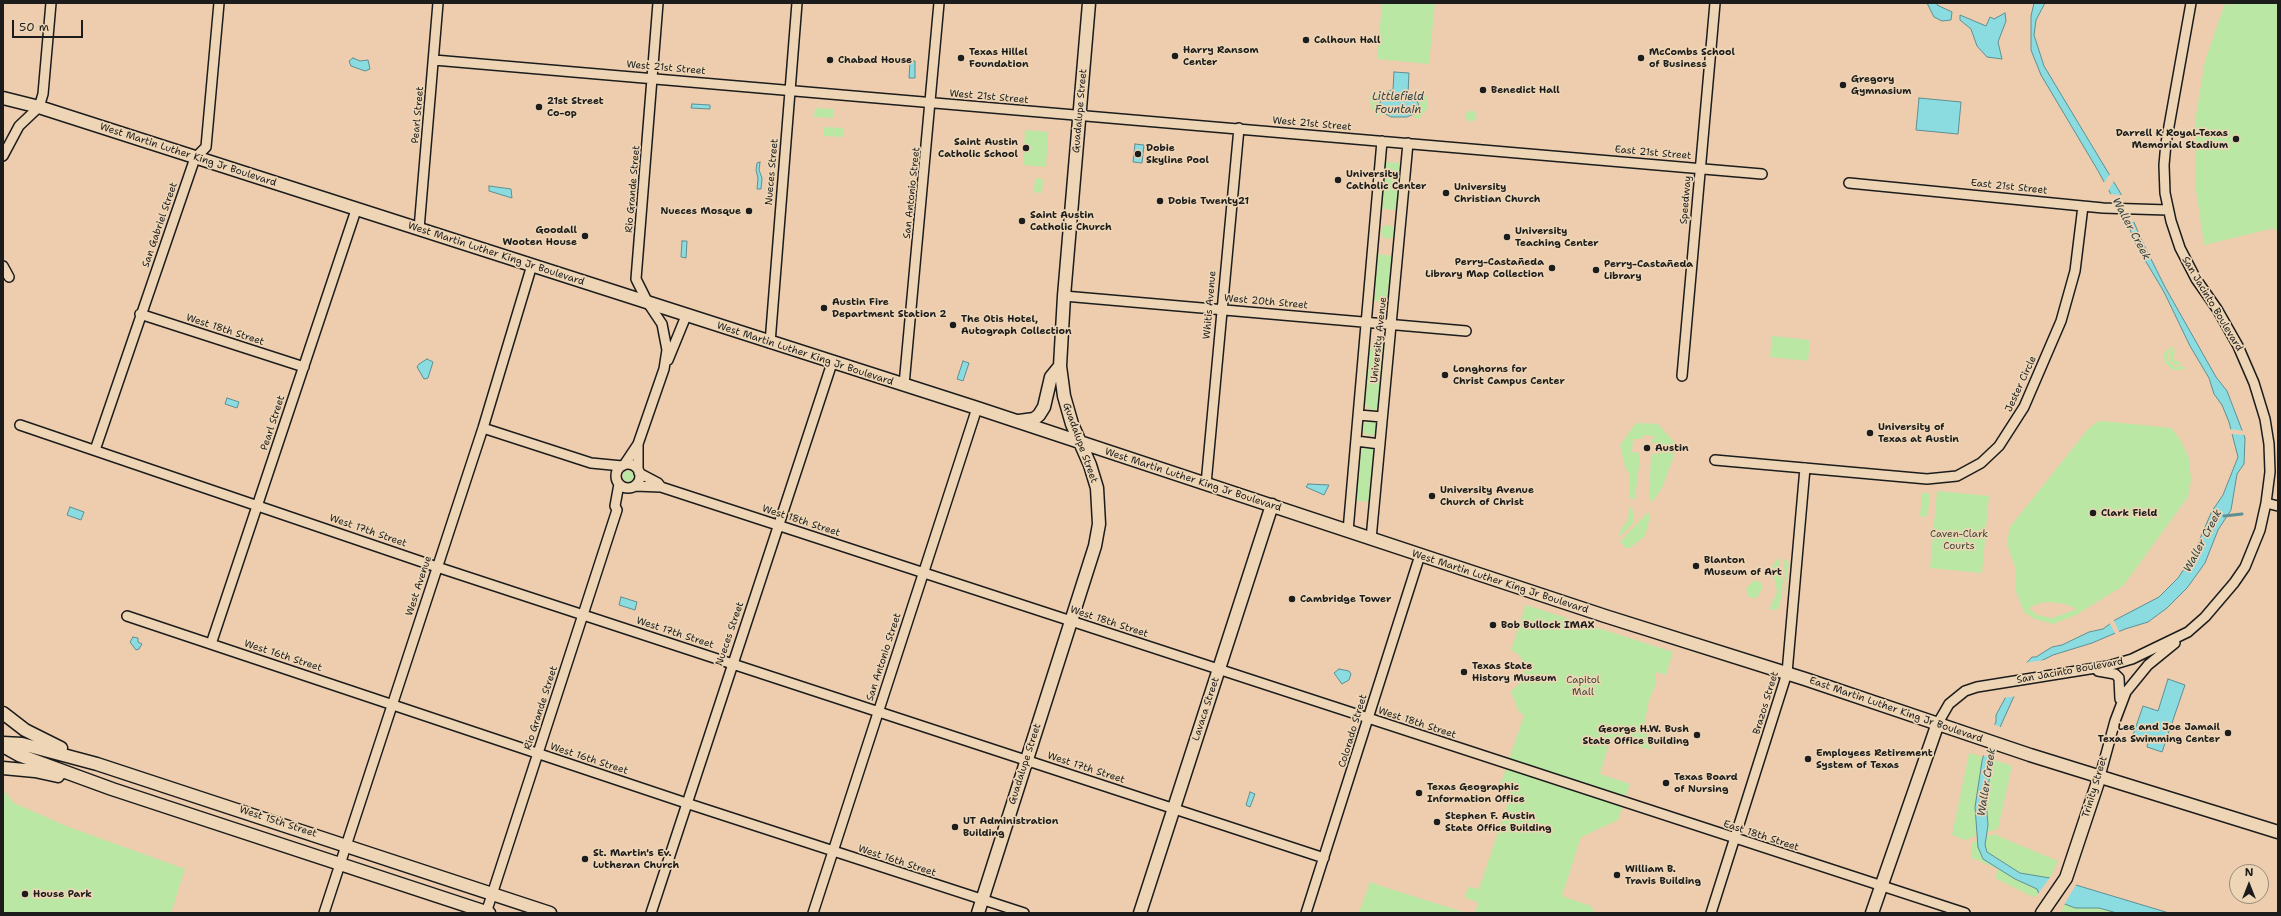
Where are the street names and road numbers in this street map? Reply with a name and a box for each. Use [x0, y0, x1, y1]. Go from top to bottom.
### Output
street label: West 21st Street [626, 59, 706, 77]
street label: Guadalupe Street [1070, 68, 1090, 154]
street label: Pearl Street [410, 86, 426, 144]
street label: West 21st Street [949, 88, 1029, 106]
street label: West 21st Street [1272, 115, 1352, 133]
street label: West Martin Luther King Jr Boulevard [98, 121, 278, 189]
street label: Nueces Street [763, 138, 781, 206]
street label: East 21st Street [1614, 144, 1692, 162]
street label: Rio Grande Street [623, 145, 643, 233]
street label: San Antonio Street [901, 147, 923, 239]
street label: Speedway [1678, 175, 1694, 225]
street label: East 21st Street [1970, 177, 2048, 197]
street label: San Gabriel Street [140, 181, 180, 269]
street label: West Martin Luther King Jr Boulevard [406, 220, 586, 288]
street label: San Jacinto Boulevard [2179, 255, 2245, 353]
street label: Whitis Avenue [1201, 270, 1219, 340]
street label: West 20th Street [1224, 292, 1308, 312]
street label: University Avenue [1369, 296, 1389, 384]
street label: West 18th Street [184, 312, 266, 348]
street label: West Martin Luther King Jr Boulevard [715, 320, 895, 388]
street label: Jester Circle [2003, 354, 2039, 414]
street label: Pearl Street [258, 394, 288, 452]
street label: Guadalupe Street [1060, 401, 1100, 485]
street label: West Martin Luther King Jr Boulevard [1103, 446, 1283, 514]
street label: West 18th Street [760, 503, 842, 539]
street label: West 17th Street [328, 512, 408, 550]
street label: West Martin Luther King Jr Boulevard [1410, 548, 1590, 616]
street label: West Avenue [404, 554, 434, 618]
street label: Nueces Street [713, 600, 747, 668]
street label: West 18th Street [1068, 604, 1150, 640]
street label: San Antonio Street [864, 611, 904, 703]
street label: West 17th Street [635, 615, 715, 651]
street label: West 16th Street [243, 638, 323, 674]
street label: San Jacinto Boulevard [2016, 656, 2124, 686]
street label: Rio Grande Street [522, 664, 560, 752]
street label: Brazos Street [1751, 670, 1781, 736]
street label: East Martin Luther King Jr Boulevard [1808, 675, 1984, 745]
street label: Lavaca Street [1190, 676, 1222, 742]
street label: Colorado Street [1336, 693, 1370, 769]
street label: West 18th Street [1376, 705, 1458, 741]
street label: Guadalupe Street [1006, 722, 1044, 806]
street label: West 16th Street [549, 741, 629, 777]
street label: West 17th Street [1046, 750, 1126, 786]
street label: Trinity Street [2080, 755, 2110, 819]
street label: West 15th Street [238, 804, 318, 840]
street label: East 18th Street [1722, 818, 1800, 854]
street label: West 16th Street [857, 843, 937, 879]

